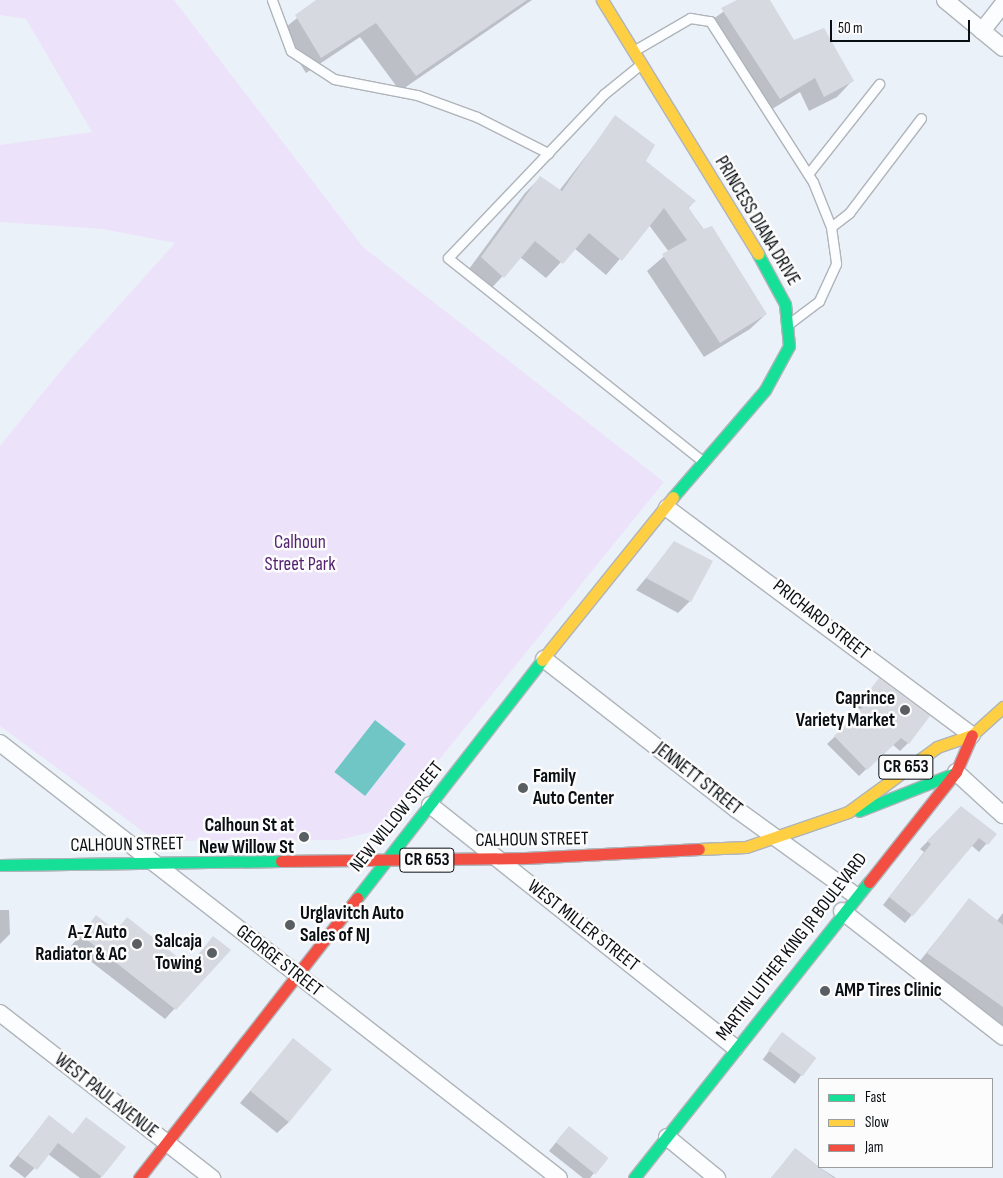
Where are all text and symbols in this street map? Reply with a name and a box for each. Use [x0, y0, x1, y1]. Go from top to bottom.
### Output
scale bar [833, 10, 973, 42]
text: 50 m [838, 19, 863, 38]
street label: PRINCESS DIANA DRIVE [709, 152, 805, 290]
park label: Calhoun Street Park [265, 532, 335, 576]
street label: PRICHARD STREET [768, 575, 874, 665]
place label: Caprince Variety Market [796, 688, 895, 732]
marker: Caprince Variety Market [899, 704, 911, 716]
street label: JENNETT STREET [649, 738, 747, 820]
road number: CR 653 [877, 752, 935, 782]
street label: NEW WILLOW STREET [346, 757, 448, 877]
place label: Family Auto Center [533, 766, 614, 810]
marker: Family Auto Center [517, 782, 529, 794]
place label: Calhoun St at New Willow St [199, 815, 294, 859]
street label: CALHOUN STREET [475, 828, 589, 852]
marker: Calhoun St at New Willow St [298, 831, 310, 843]
street label: CALHOUN STREET [70, 833, 184, 857]
road number: CR 653 [398, 844, 456, 876]
street label: MARTIN LUTHER KING JR BOULEVARD [712, 849, 872, 1045]
street label: WEST MILLER STREET [523, 875, 643, 977]
place label: Urglavitch Auto Sales of NJ [300, 903, 404, 947]
marker: Urglavitch Auto Sales of NJ [284, 919, 296, 931]
street label: GEORGE STREET [231, 920, 327, 1002]
place label: A-Z Auto Radiator & AC [35, 922, 127, 966]
place label: Salcaja Towing [155, 931, 202, 975]
marker: A-Z Auto Radiator & AC [131, 938, 143, 950]
marker: Salcaja Towing [206, 947, 218, 959]
place label: AMP Tires Clinic [835, 980, 942, 1002]
marker: AMP Tires Clinic [819, 985, 831, 997]
street label: WEST PAUL AVENUE [50, 1049, 162, 1143]
legend [818, 1078, 993, 1168]
text: Fast [865, 1088, 886, 1107]
text: Slow [865, 1113, 889, 1132]
text: Jam [865, 1138, 883, 1157]

